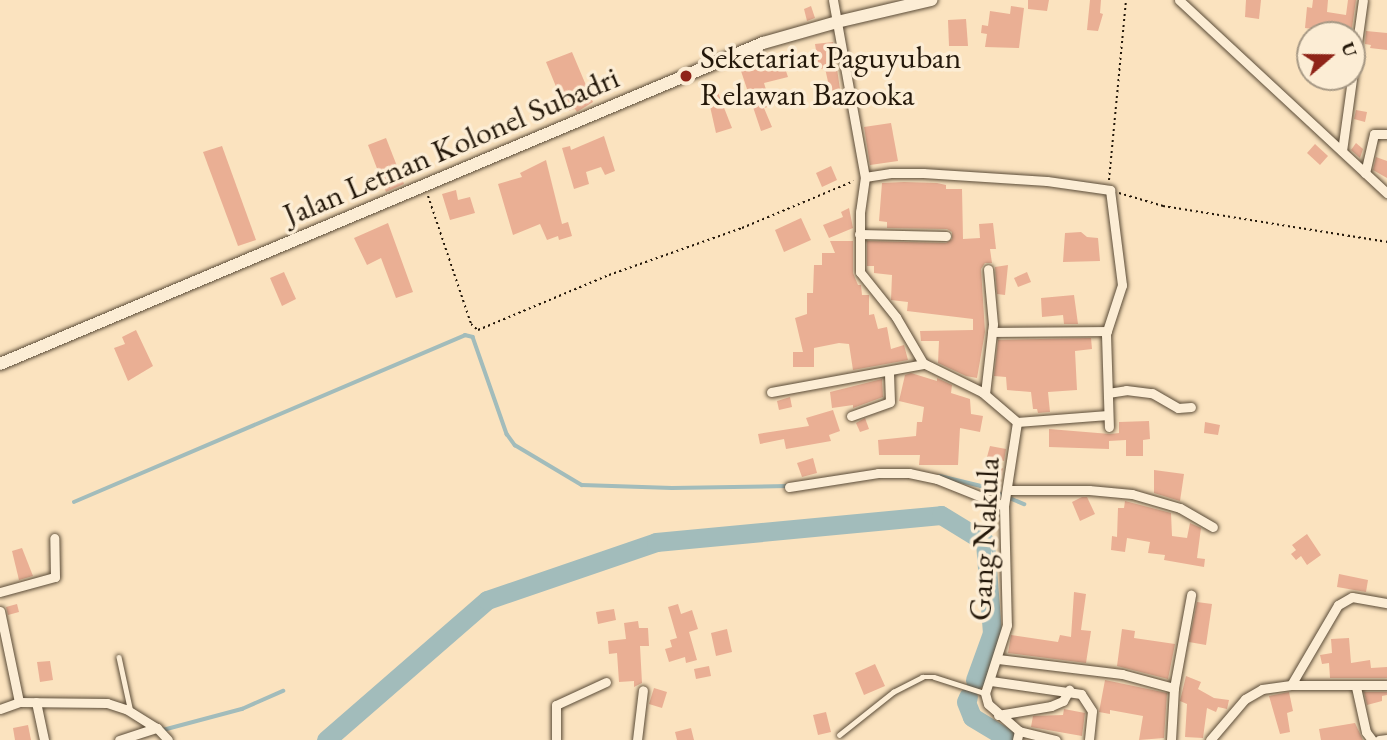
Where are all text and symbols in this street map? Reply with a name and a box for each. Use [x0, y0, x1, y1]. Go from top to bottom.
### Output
north arrow [1296, 21, 1366, 91]
text: U [1335, 38, 1363, 60]
place label: Seketariat Paguyuban Relawan Bazooka [700, 39, 961, 114]
street label: Jalan Letnan Kolonel Subadri [277, 58, 625, 234]
marker: Seketariat Paguyuban Relawan Bazooka [678, 68, 694, 84]
street label: Gang Nakula [961, 456, 1007, 622]

